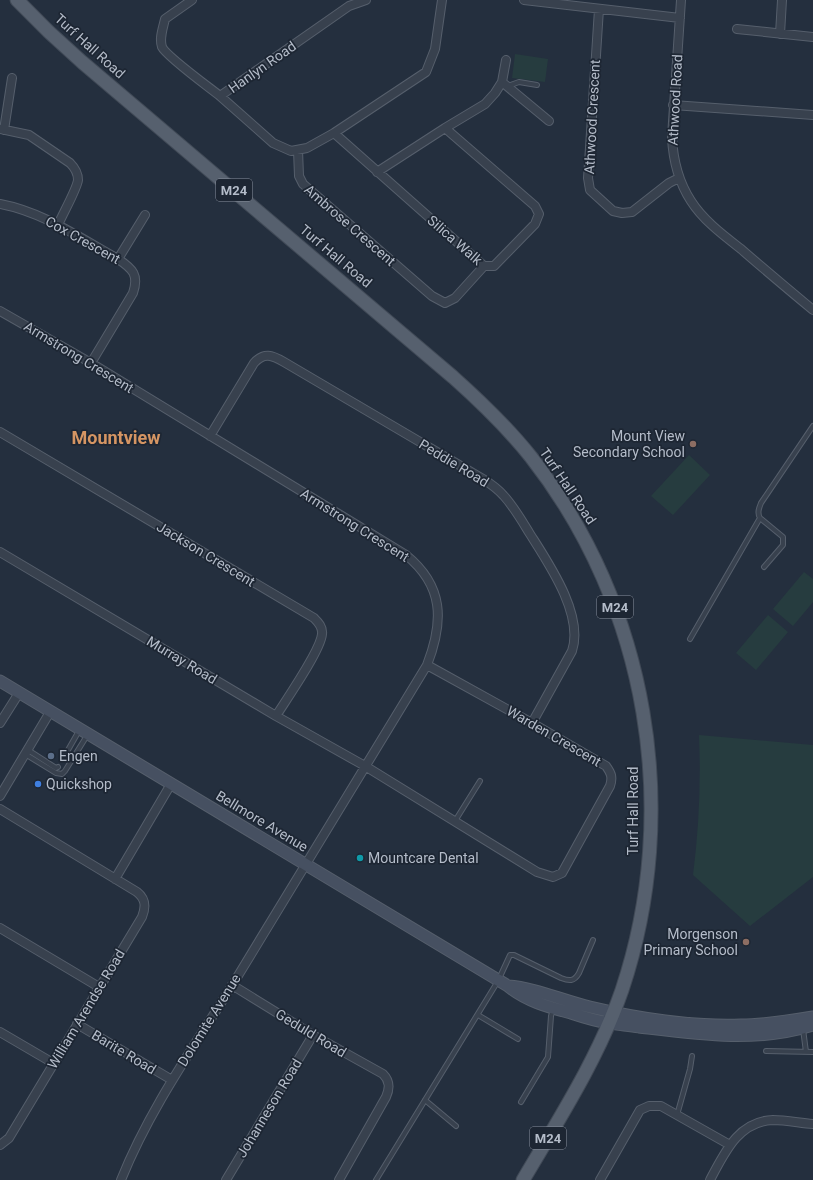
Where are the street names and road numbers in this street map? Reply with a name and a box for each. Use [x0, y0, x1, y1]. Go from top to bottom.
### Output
street label: Turf Hall Road [52, 10, 128, 82]
street label: Hanlyn Road [225, 38, 299, 96]
street label: Athwood Road [665, 54, 685, 146]
street label: Athwood Crescent [581, 59, 603, 175]
road number: M24 [216, 179, 252, 201]
street label: Ambrose Crescent [301, 181, 399, 269]
street label: Silica Walk [424, 212, 486, 269]
street label: Cox Crescent [43, 213, 123, 267]
street label: Turf Hall Road [297, 221, 375, 291]
street label: Armstrong Crescent [21, 318, 137, 396]
street label: Peddie Road [416, 436, 492, 490]
street label: Turf Hall Road [537, 445, 599, 527]
street label: Armstrong Crescent [298, 485, 413, 565]
street label: Jackson Crescent [154, 518, 258, 590]
road number: M24 [597, 596, 633, 618]
street label: Murray Road [144, 633, 220, 687]
street label: Warden Crescent [504, 702, 604, 770]
street label: Turf Hall Road [625, 767, 641, 855]
street label: Bellmore Avenue [213, 787, 311, 855]
street label: William Arendse Road [44, 946, 128, 1072]
street label: Dolomite Avenue [174, 971, 244, 1069]
street label: Geduld Road [273, 1006, 349, 1060]
street label: Barite Road [89, 1027, 159, 1077]
street label: Johanneson Road [233, 1056, 305, 1160]
road number: M24 [530, 1127, 566, 1149]

